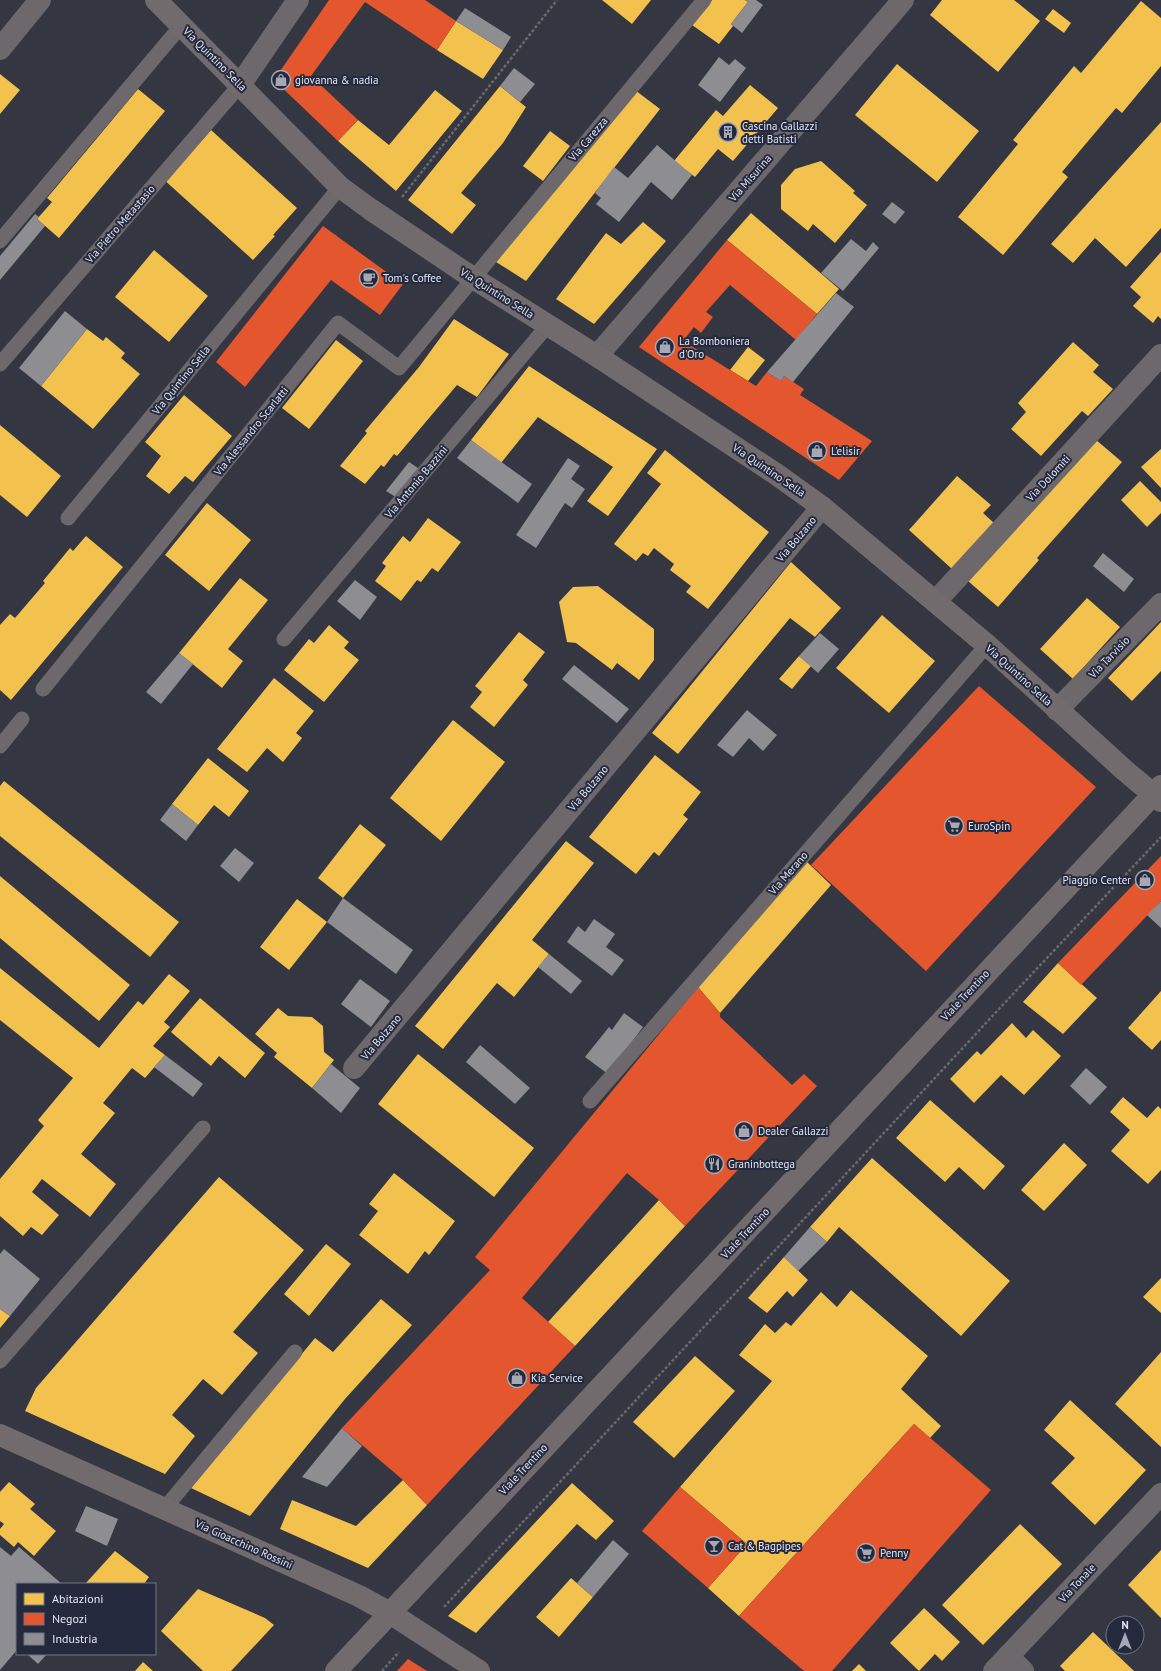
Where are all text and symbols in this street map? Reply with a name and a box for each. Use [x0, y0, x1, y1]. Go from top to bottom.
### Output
street label: Via Quintino Sella [179, 23, 250, 94]
shop icon: giovanna & nadia [270, 69, 292, 91]
place label: giovanna & nadia [295, 73, 379, 87]
street label: Via Carezza [565, 114, 611, 165]
place label: Cascina Gallazzi detti Batisti [742, 119, 817, 146]
building icon: Cascina Gallazzi detti Batisti [717, 121, 739, 143]
street label: Via Misurina [725, 152, 774, 205]
street label: Via Pietro Metastasio [81, 182, 158, 267]
street label: Via Quintino Sella [456, 264, 537, 321]
cafe icon: Tom's Coffee [358, 267, 380, 289]
place label: Tom's Coffee [383, 271, 442, 285]
place label: La Bomboniera d'Oro [679, 334, 750, 361]
shop icon: La Bomboniera d'Oro [654, 336, 676, 358]
street label: Via Quintino Sella [148, 343, 213, 418]
street label: Via Alessandro Scarlatti [210, 384, 291, 479]
street label: Via Quintino Sella [729, 440, 808, 500]
shop icon: L'elisir [806, 440, 828, 462]
street label: Via Antonio Bazzini [381, 443, 451, 522]
place label: L'elisir [831, 444, 860, 458]
street label: Via Dolomiti [1022, 452, 1073, 505]
street label: Via Bolzano [772, 513, 819, 565]
street label: Via Tarvisio [1085, 633, 1133, 682]
street label: Via Quintino Sella [982, 641, 1055, 709]
street label: Via Bolzano [564, 762, 611, 814]
supermarket icon: EuroSpin [943, 815, 965, 837]
place label: EuroSpin [968, 819, 1010, 833]
street label: Via Merano [765, 848, 811, 898]
shop icon: Piaggio Center [1134, 869, 1156, 891]
place label: Piaggio Center [1062, 873, 1131, 887]
street label: Viale Trentino [937, 966, 992, 1024]
street label: Via Bolzano [357, 1011, 404, 1063]
shop icon: Dealer Gallazzi [733, 1120, 755, 1142]
place label: Dealer Gallazzi [758, 1124, 829, 1138]
restaurant icon: Graninbottega [703, 1153, 725, 1175]
place label: Graninbottega [728, 1157, 795, 1171]
street label: Viale Trentino [717, 1204, 772, 1262]
shop icon: Kia Service [506, 1367, 528, 1389]
place label: Kia Service [531, 1371, 583, 1385]
street label: Viale Trentino [495, 1440, 550, 1498]
street label: Via Gioacchino Rossini [192, 1516, 295, 1572]
bar icon: Cat & Bagpipes [703, 1535, 725, 1557]
place label: Cat & Bagpipes [728, 1539, 801, 1553]
supermarket icon: Penny [855, 1542, 877, 1564]
place label: Penny [880, 1546, 909, 1560]
street label: Via Tonale [1055, 1560, 1099, 1606]
legend [16, 1583, 156, 1655]
text: Abitazioni [52, 1591, 104, 1606]
text: Negozi [52, 1611, 87, 1626]
north arrow [1105, 1615, 1145, 1655]
text: N [1121, 1618, 1129, 1632]
text: Industria [52, 1631, 97, 1646]

